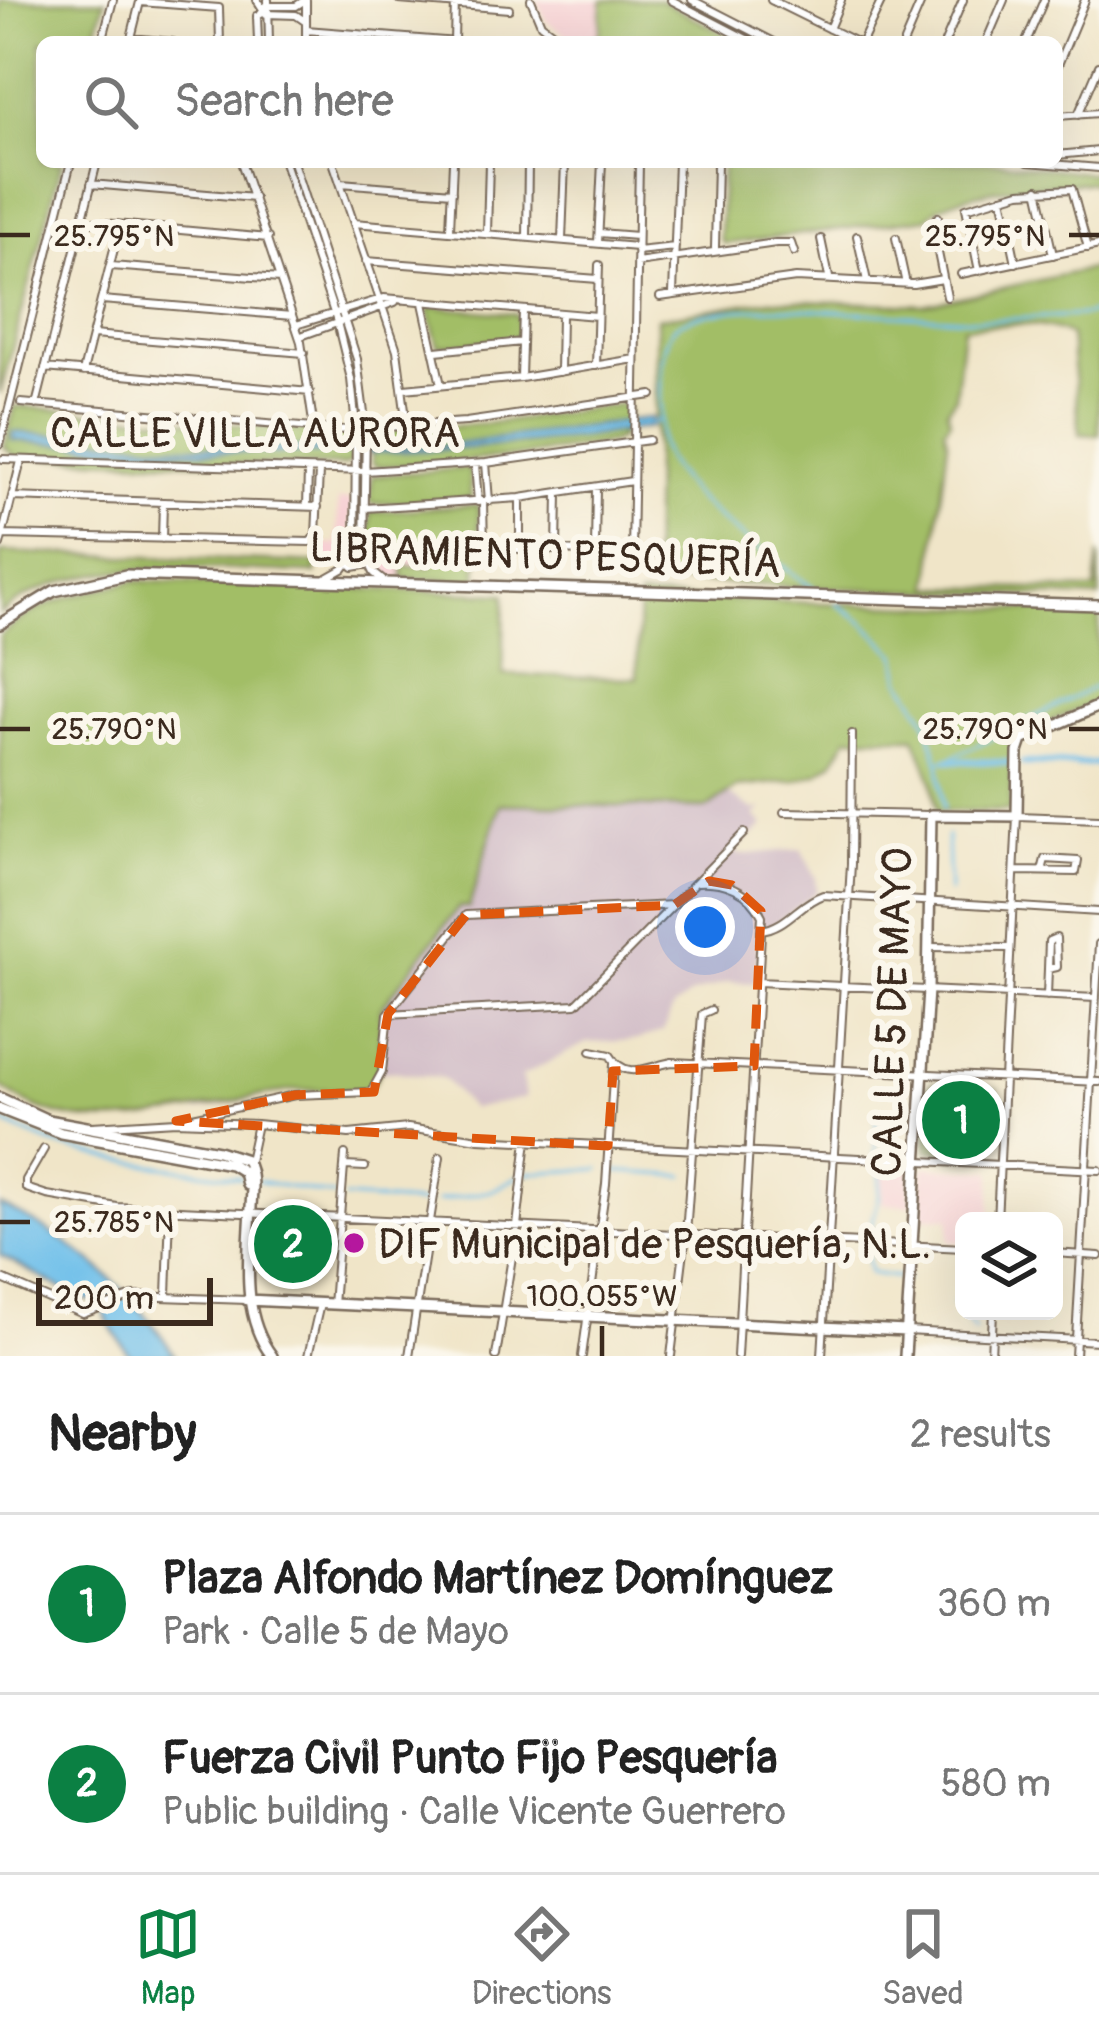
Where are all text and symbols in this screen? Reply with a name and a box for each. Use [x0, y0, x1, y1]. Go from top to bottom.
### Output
search box [36, 36, 1063, 168]
icon: search [78, 69, 144, 135]
text: Search here [174, 74, 394, 130]
text: 25.795°N [54, 218, 174, 255]
text: 25.795°N [925, 218, 1045, 255]
street label: CALLE VILLA AURORA [50, 408, 460, 460]
street label: LIBRAMIENTO PESQUERÍA [308, 522, 781, 590]
text: 25.790°N [52, 711, 176, 748]
text: 25.790°N [923, 711, 1047, 748]
street label: CALLE 5 DE MAYO [861, 847, 925, 1178]
your location [675, 897, 735, 957]
pin: 1 [922, 1075, 1000, 1165]
pin: 2 [254, 1199, 332, 1289]
text: 25.785°N [54, 1204, 174, 1241]
map controls [955, 1212, 1063, 1320]
button: layers [955, 1212, 1063, 1320]
place label: DIF Municipal de Pesquería, N.L. [378, 1219, 931, 1271]
marker: DIF Municipal de Pesquería, N.L. [341, 1230, 367, 1256]
scale bar [36, 1272, 213, 1325]
text: 200 m [54, 1278, 154, 1319]
text: 100.055°W [526, 1278, 678, 1315]
text: Nearby [48, 1402, 196, 1466]
text: 2 results [910, 1410, 1051, 1459]
text: Plaza Alfondo Martínez Domínguez [162, 1551, 833, 1607]
text: 1 [79, 1579, 95, 1628]
text: 360 m [937, 1579, 1051, 1628]
text: Park · Calle 5 de Mayo [162, 1607, 509, 1656]
text: Fuerza Civil Punto Fijo Pesquería [162, 1731, 777, 1787]
text: 2 [76, 1759, 98, 1808]
text: 580 m [940, 1759, 1051, 1808]
text: Public building · Calle Vicente Guerrero [162, 1787, 786, 1836]
tab: Map [135, 1901, 201, 2014]
tab: Directions [472, 1901, 612, 2014]
tab: Saved [882, 1901, 964, 2014]

